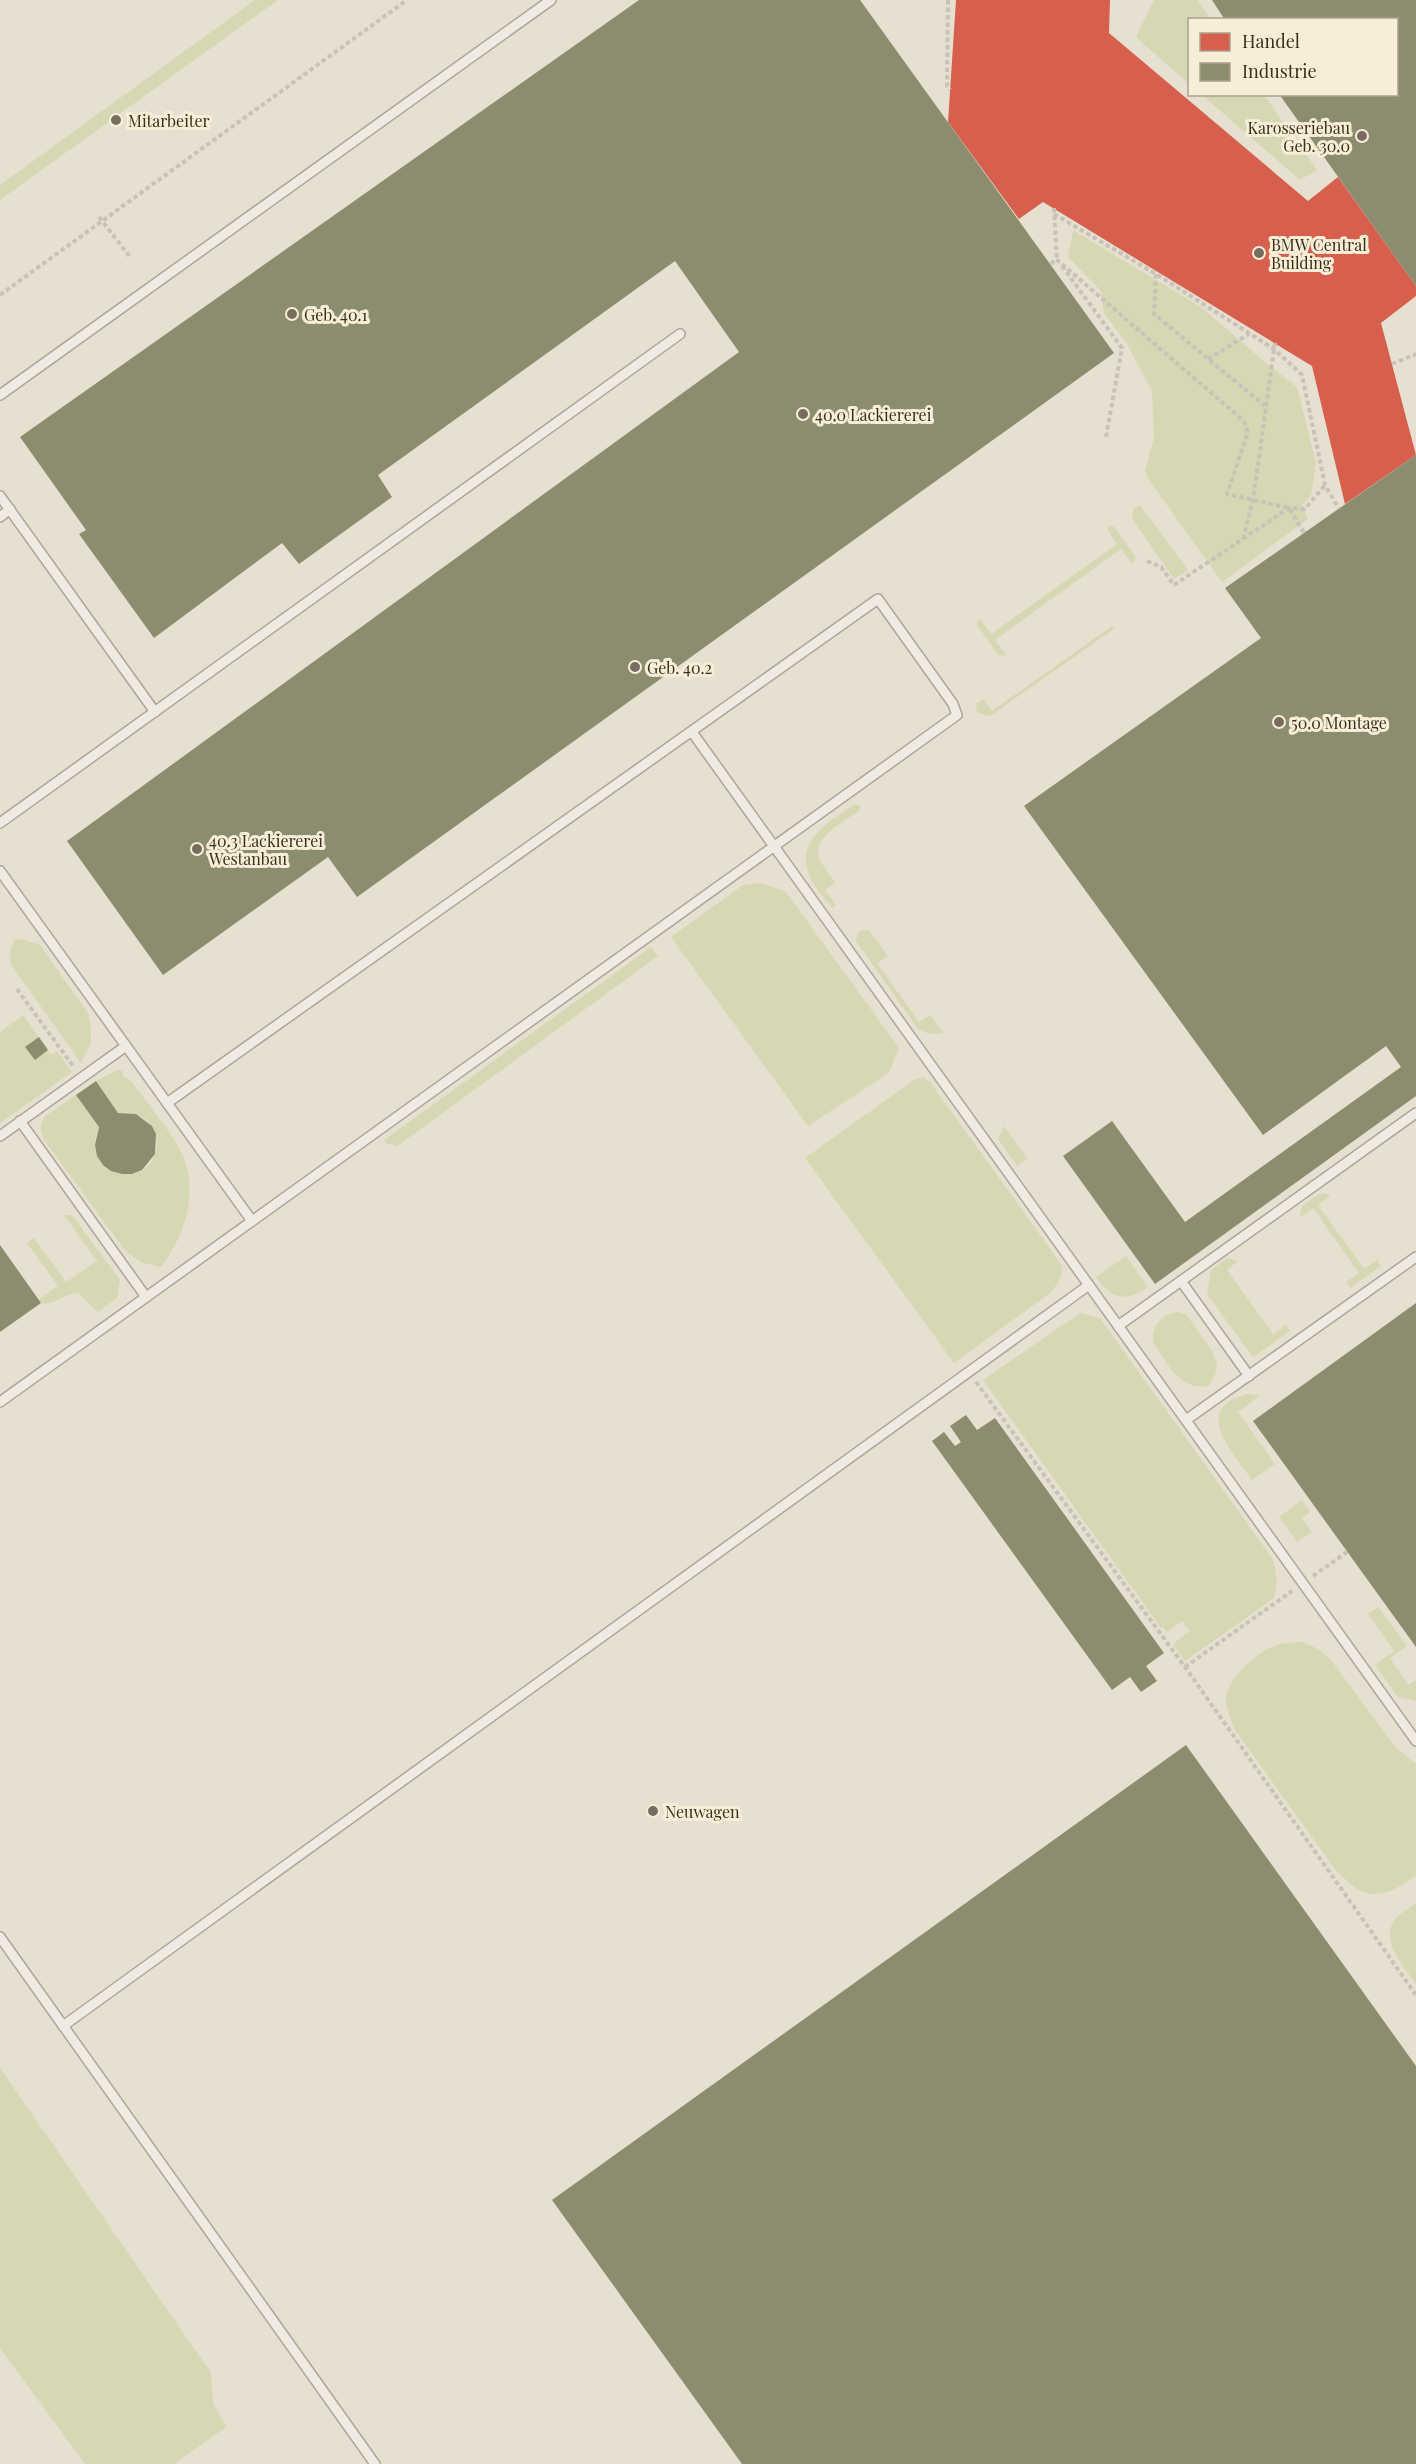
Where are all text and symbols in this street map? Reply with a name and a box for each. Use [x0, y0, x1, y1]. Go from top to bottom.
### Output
legend [1188, 18, 1398, 96]
text: Handel [1242, 29, 1300, 53]
text: Industrie [1242, 59, 1317, 83]
place label: Mitarbeiter [128, 110, 210, 131]
marker: Mitarbeiter [109, 113, 123, 127]
place label: Karosseriebau Geb. 30.0 [1247, 117, 1350, 156]
marker: Karosseriebau Geb. 30.0 [1355, 129, 1369, 143]
place label: BMW Central Building [1271, 234, 1367, 273]
marker: BMW Central Building [1252, 246, 1266, 260]
place label: Geb. 40.1 [304, 304, 368, 325]
marker: Geb. 40.1 [285, 307, 299, 321]
place label: 40.0 Lackiererei [815, 404, 932, 425]
marker: 40.0 Lackiererei [796, 407, 810, 421]
place label: Geb. 40.2 [647, 657, 712, 678]
marker: Geb. 40.2 [628, 660, 642, 674]
place label: 50.0 Montage [1291, 712, 1387, 733]
marker: 50.0 Montage [1272, 715, 1286, 729]
place label: 40.3 Lackiererei Westanbau [208, 830, 323, 869]
marker: 40.3 Lackiererei Westanbau [190, 842, 204, 856]
place label: Neuwagen [665, 1801, 740, 1822]
marker: Neuwagen [646, 1804, 660, 1818]

